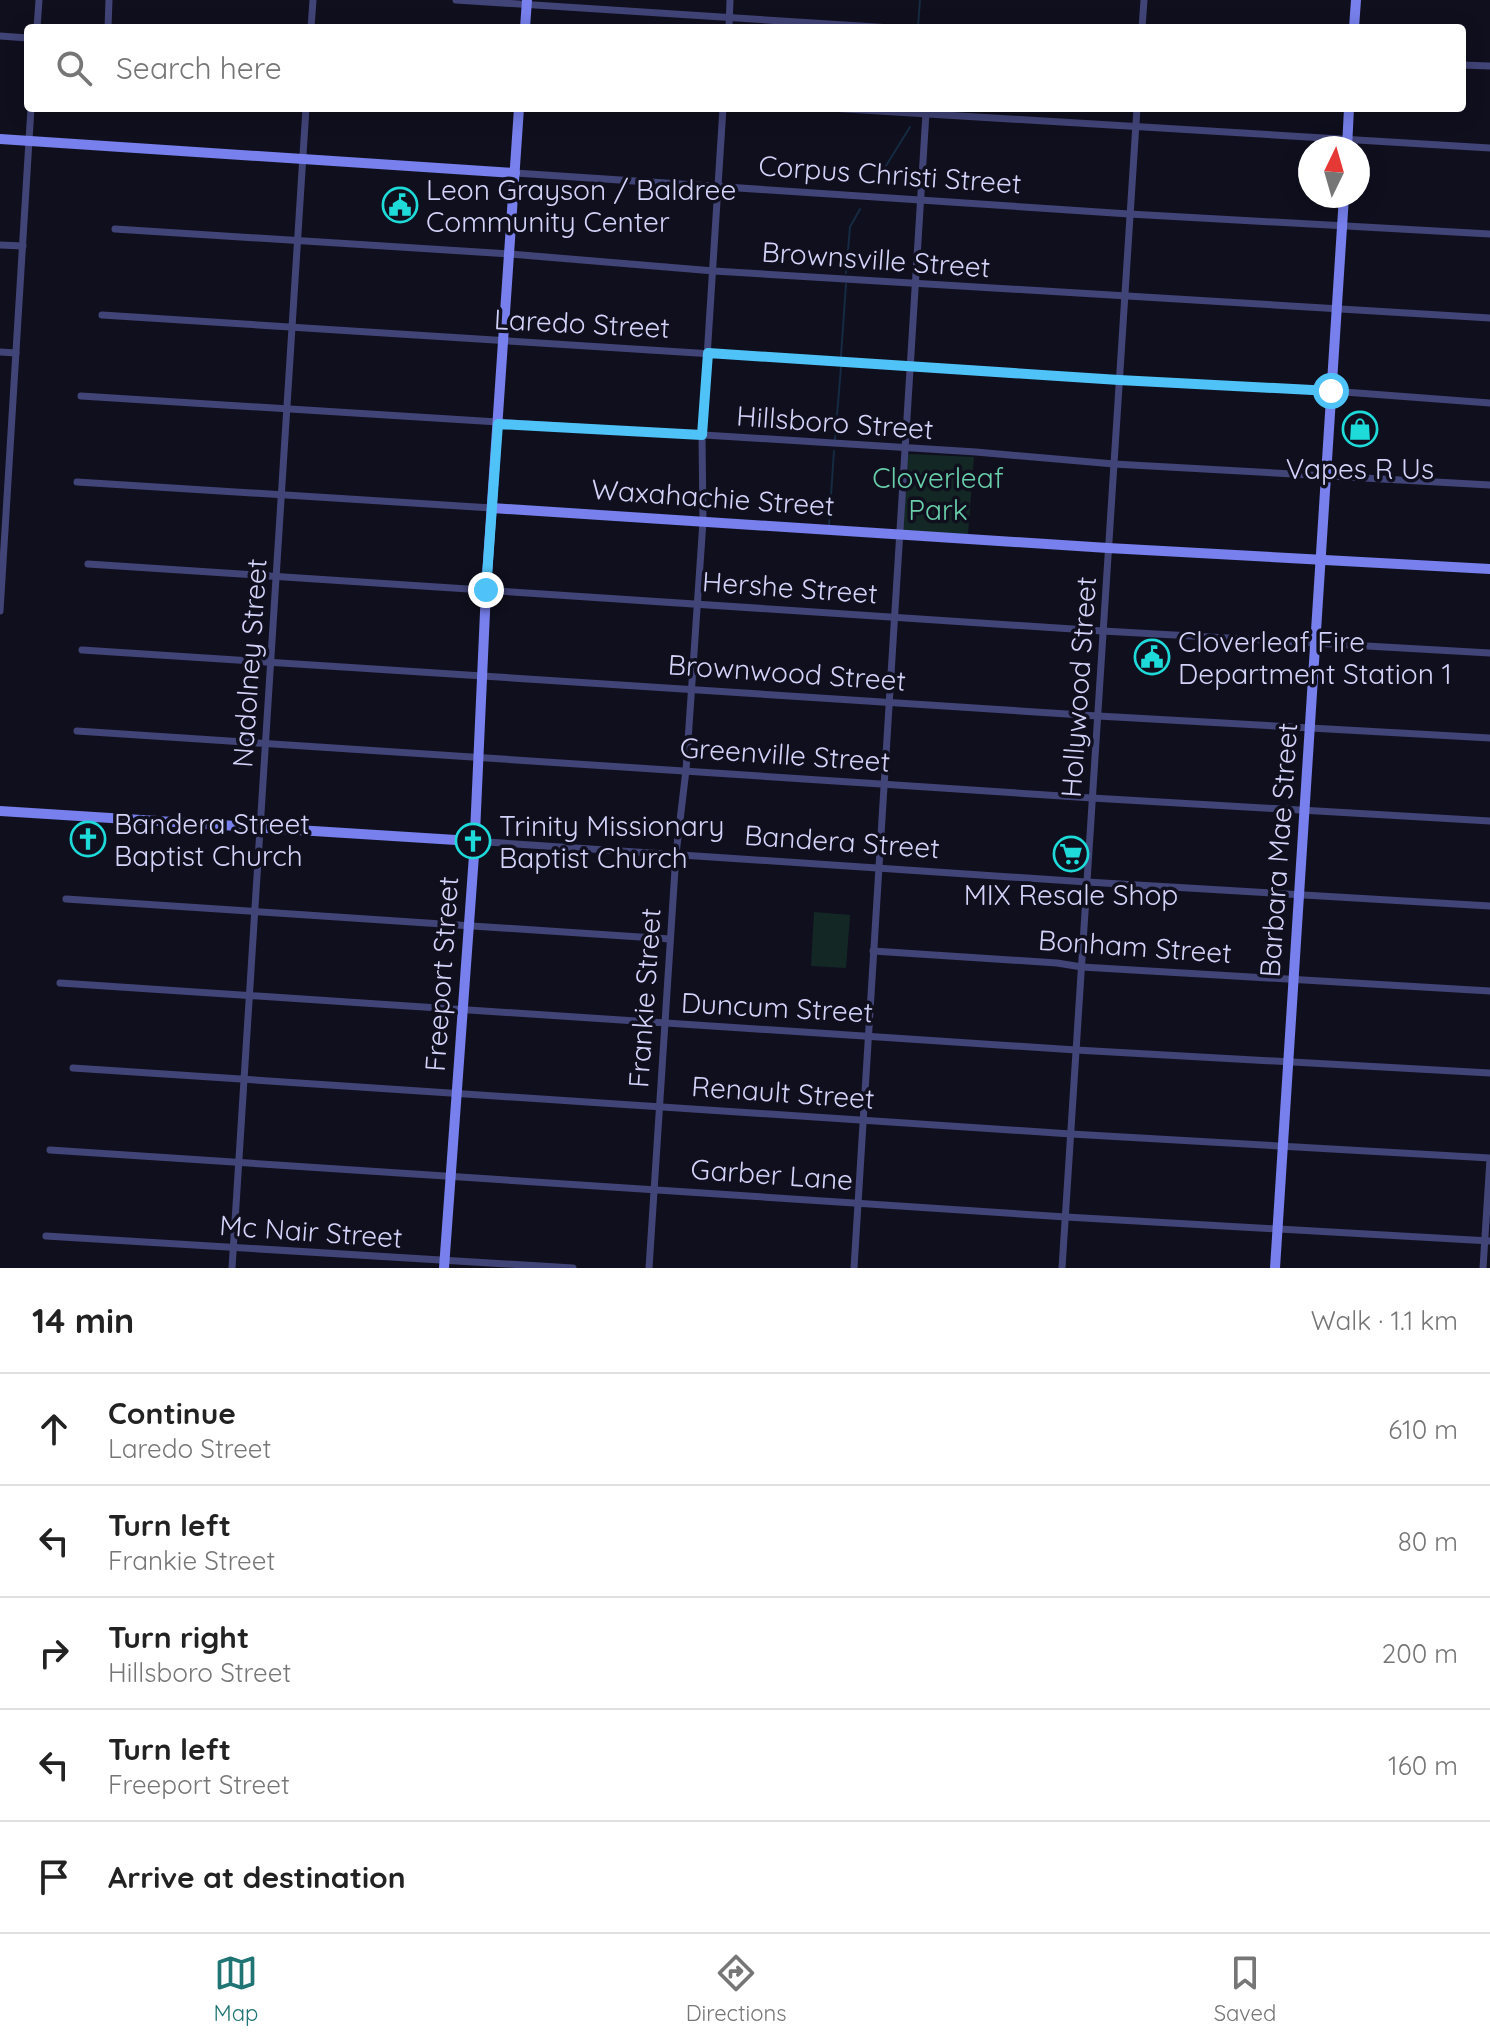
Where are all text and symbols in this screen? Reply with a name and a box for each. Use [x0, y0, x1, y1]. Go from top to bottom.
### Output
search box [24, 24, 1466, 112]
icon: search [52, 46, 96, 90]
text: Search here [116, 49, 282, 87]
north arrow [1298, 136, 1370, 208]
street label: Corpus Christi Street [757, 147, 1023, 201]
place label: Leon Grayson / Baldree Community Center [426, 172, 736, 239]
public building icon: Leon Grayson / Baldree Community Center [381, 186, 419, 224]
street label: Brownsville Street [761, 234, 991, 284]
street label: Laredo Street [493, 301, 671, 345]
route start [1313, 373, 1349, 409]
street label: Hillsboro Street [735, 398, 935, 446]
shop icon: Vapes R Us [1341, 410, 1379, 448]
place label: Vapes R Us [1286, 451, 1434, 486]
park label: Cloverleaf Park [872, 460, 1004, 527]
street label: Waxahachie Street [590, 471, 836, 523]
street label: Nadolney Street [224, 557, 274, 769]
street label: Hershe Street [701, 563, 879, 611]
route end [468, 572, 504, 608]
street label: Hollywood Street [1053, 575, 1103, 799]
place label: Cloverleaf Fire Department Station 1 [1178, 624, 1452, 691]
public building icon: Cloverleaf Fire Department Station 1 [1133, 638, 1171, 676]
street label: Brownwood Street [667, 646, 907, 698]
street label: Barbara Mae Street [1252, 722, 1304, 978]
street label: Greenville Street [679, 729, 891, 779]
place label: Bandera Street Baptist Church [114, 806, 310, 873]
place label: Trinity Missionary Baptist Church [499, 808, 724, 875]
street label: Bandera Street [743, 817, 941, 865]
church icon: Bandera Street Baptist Church [69, 820, 107, 858]
church icon: Trinity Missionary Baptist Church [454, 822, 492, 860]
supermarket icon: MIX Resale Shop [1052, 835, 1090, 873]
street label: Freeport Street [417, 875, 465, 1073]
place label: MIX Resale Shop [964, 877, 1178, 912]
street label: Frankie Street [620, 907, 668, 1089]
street label: Bonham Street [1037, 922, 1233, 970]
street label: Duncum Street [680, 984, 874, 1030]
street label: Renault Street [690, 1068, 876, 1116]
street label: Garber Lane [690, 1151, 854, 1197]
street label: Mc Nair Street [218, 1207, 404, 1255]
text: 14 min [32, 1299, 134, 1342]
text: Walk · 1.1 km [1311, 1304, 1458, 1337]
text: Continue [108, 1394, 236, 1432]
icon: ahead [32, 1407, 76, 1451]
text: 610 m [1388, 1413, 1458, 1446]
text: Laredo Street [108, 1432, 271, 1465]
text: Turn left [108, 1506, 231, 1544]
icon: left [32, 1519, 76, 1563]
text: 80 m [1398, 1525, 1458, 1558]
text: Frankie Street [108, 1544, 275, 1577]
text: Turn right [108, 1618, 249, 1656]
icon: right [32, 1631, 76, 1675]
text: 200 m [1382, 1637, 1458, 1670]
text: Hillsboro Street [108, 1656, 291, 1689]
text: Turn left [108, 1730, 231, 1768]
icon: left [32, 1743, 76, 1787]
text: 160 m [1388, 1749, 1458, 1782]
text: Freeport Street [108, 1768, 290, 1801]
icon: arrive [32, 1855, 76, 1899]
text: Arrive at destination [108, 1858, 406, 1896]
tab: Map [214, 1951, 258, 2027]
tab: Directions [686, 1951, 786, 2027]
tab: Saved [1214, 1951, 1276, 2027]

